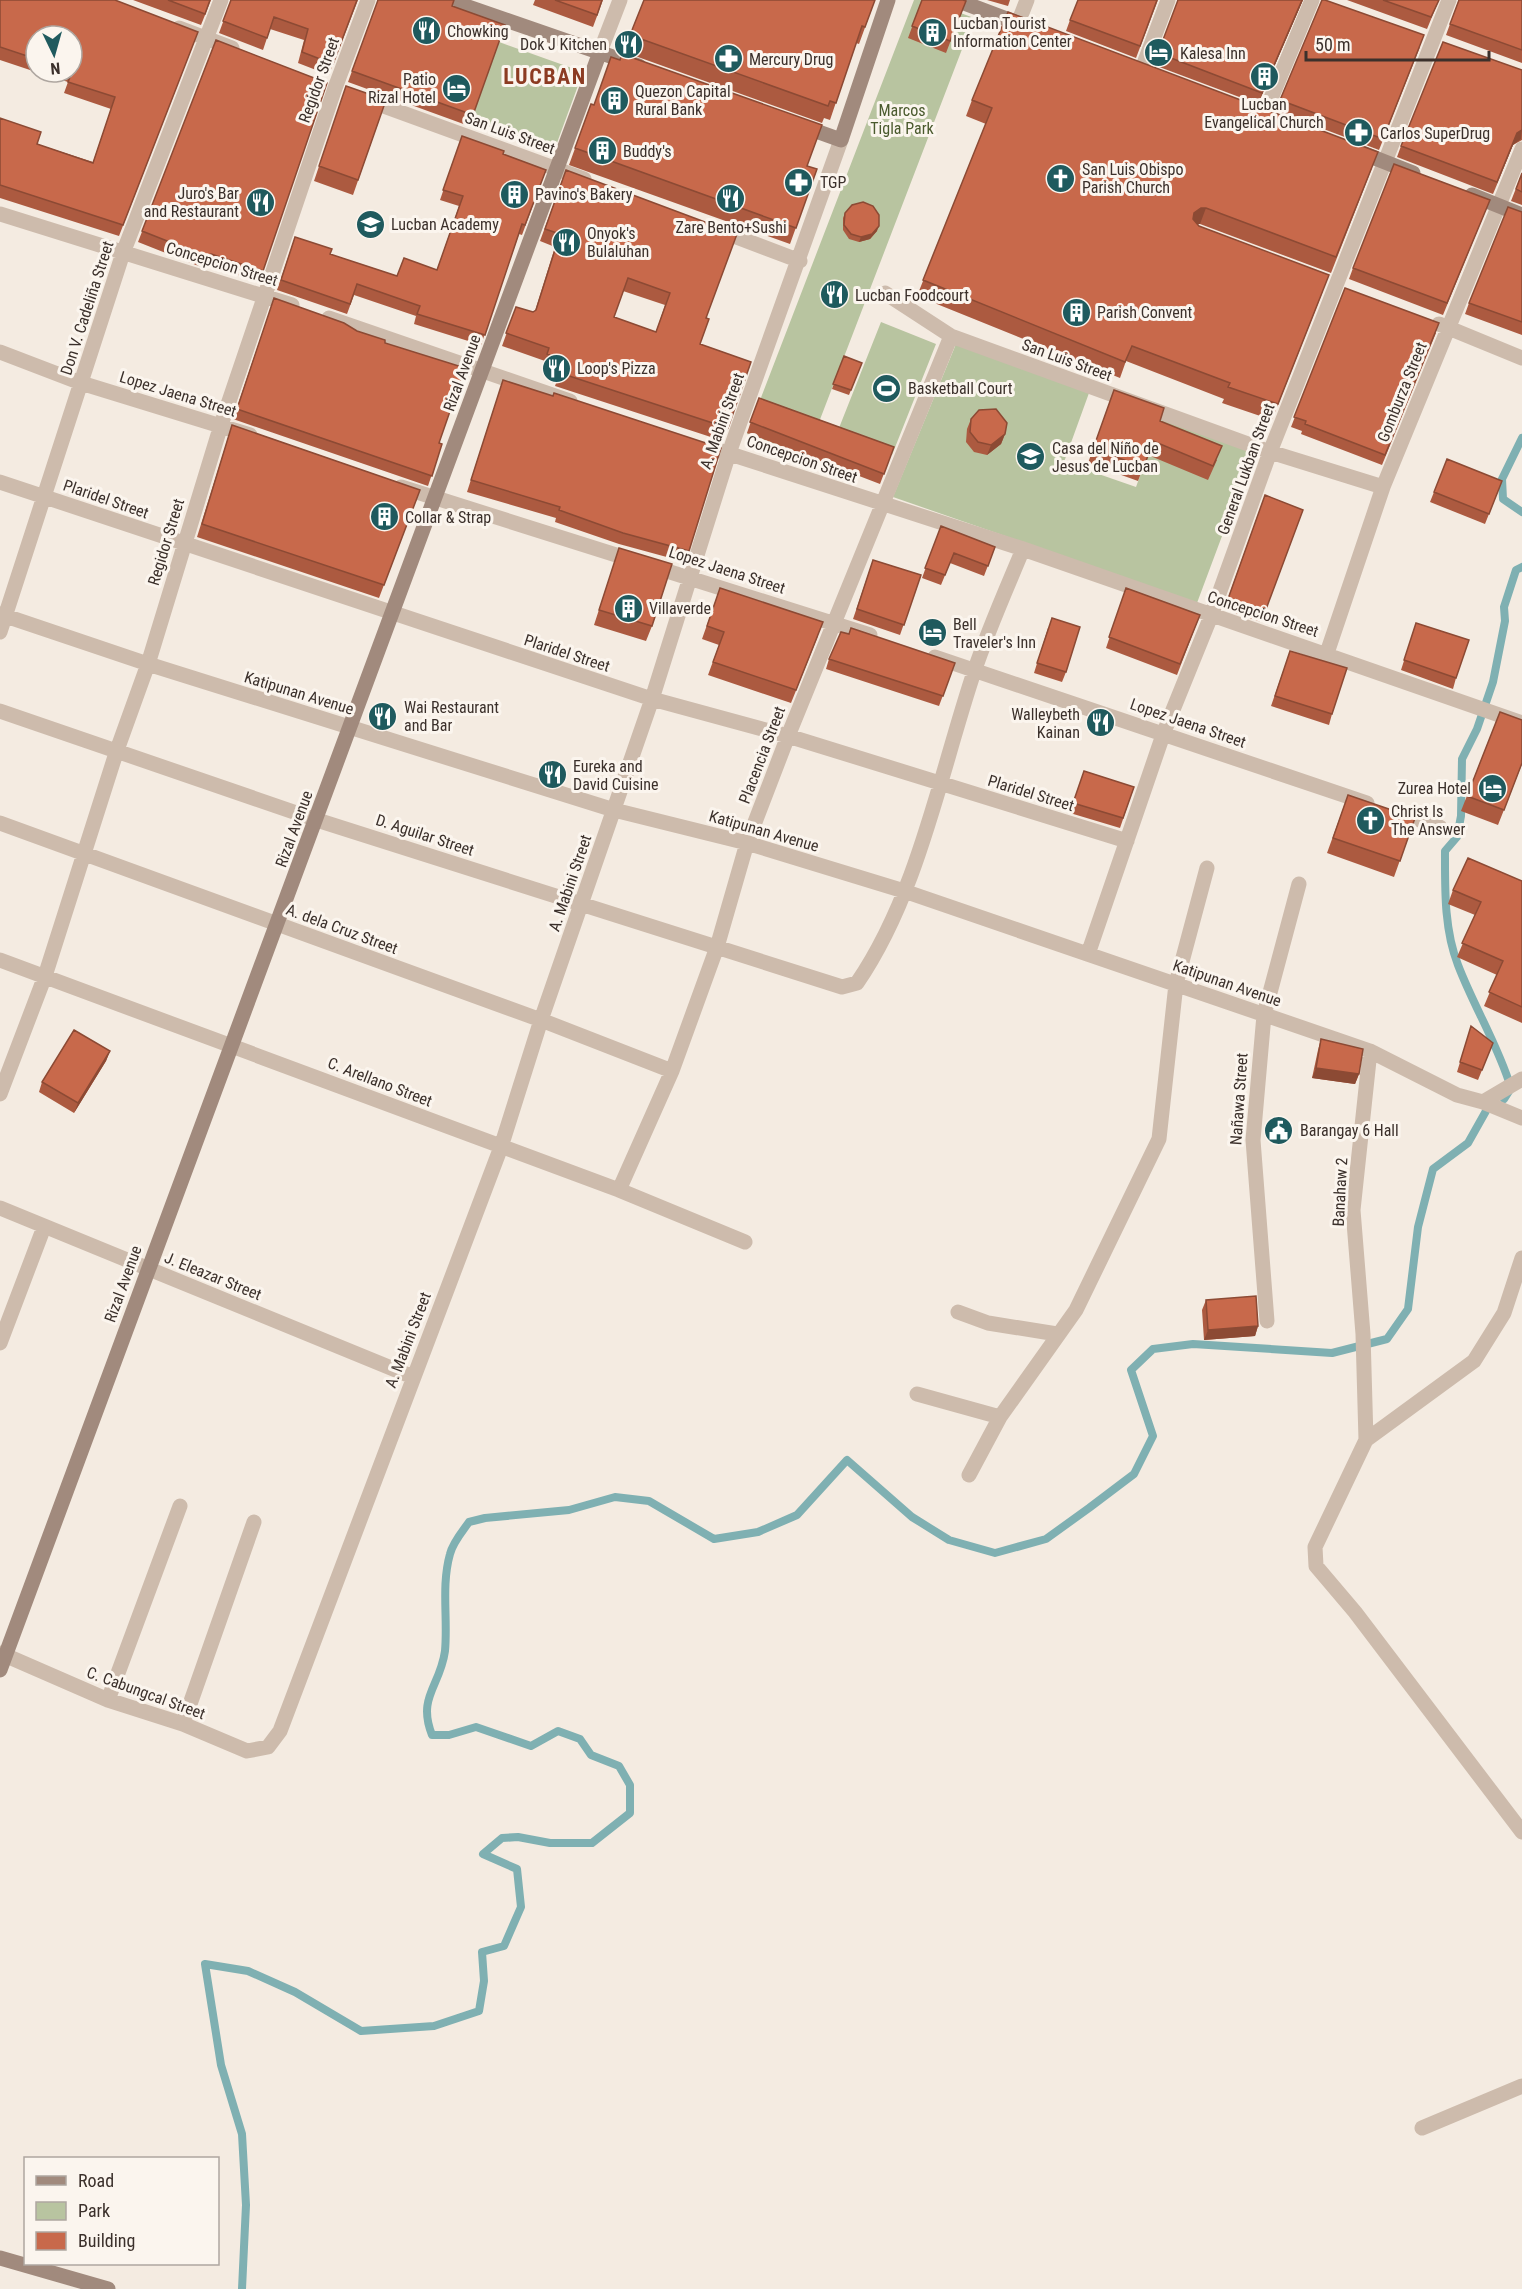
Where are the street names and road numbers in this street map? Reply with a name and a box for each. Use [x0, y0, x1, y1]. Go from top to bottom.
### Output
street label: Regidor Street [295, 34, 343, 125]
street label: San Luis Street [462, 108, 558, 158]
street label: Don V. Cadeliña Street [56, 238, 118, 377]
street label: Concepcion Street [164, 238, 280, 290]
street label: Rizal Avenue [439, 332, 485, 414]
street label: San Luis Street [1019, 335, 1115, 385]
street label: Gomburza Street [1373, 339, 1431, 445]
street label: Lopez Jaena Street [117, 367, 239, 421]
street label: A. Mabini Street [696, 370, 748, 472]
street label: General Lukban Street [1213, 400, 1279, 537]
street label: Concepcion Street [744, 431, 860, 487]
street label: Plaridel Street [61, 476, 151, 523]
street label: Regidor Street [144, 496, 188, 588]
street label: Lopez Jaena Street [666, 542, 788, 598]
street label: Concepcion Street [1205, 587, 1321, 641]
street label: Plaridel Street [522, 630, 613, 676]
street label: Katipunan Avenue [242, 667, 356, 719]
street label: Lopez Jaena Street [1128, 694, 1249, 752]
street label: Placencia Street [735, 703, 789, 806]
street label: Plaridel Street [986, 771, 1077, 815]
street label: Rizal Avenue [271, 788, 317, 870]
street label: Katipunan Avenue [707, 806, 821, 856]
street label: D. Aguilar Street [374, 810, 477, 860]
street label: A. Mabini Street [545, 832, 596, 934]
street label: A. dela Cruz Street [284, 900, 401, 958]
street label: Katipunan Avenue [1170, 956, 1284, 1010]
street label: Nañawa Street [1226, 1052, 1252, 1146]
street label: C. Arellano Street [325, 1053, 435, 1111]
street label: Banahaw 2 [1329, 1157, 1351, 1227]
street label: Rizal Avenue [100, 1243, 146, 1325]
street label: J. Eleazar Street [162, 1248, 265, 1304]
street label: A. Mabini Street [381, 1289, 435, 1391]
street label: C. Cabungcal Street [84, 1663, 208, 1723]

